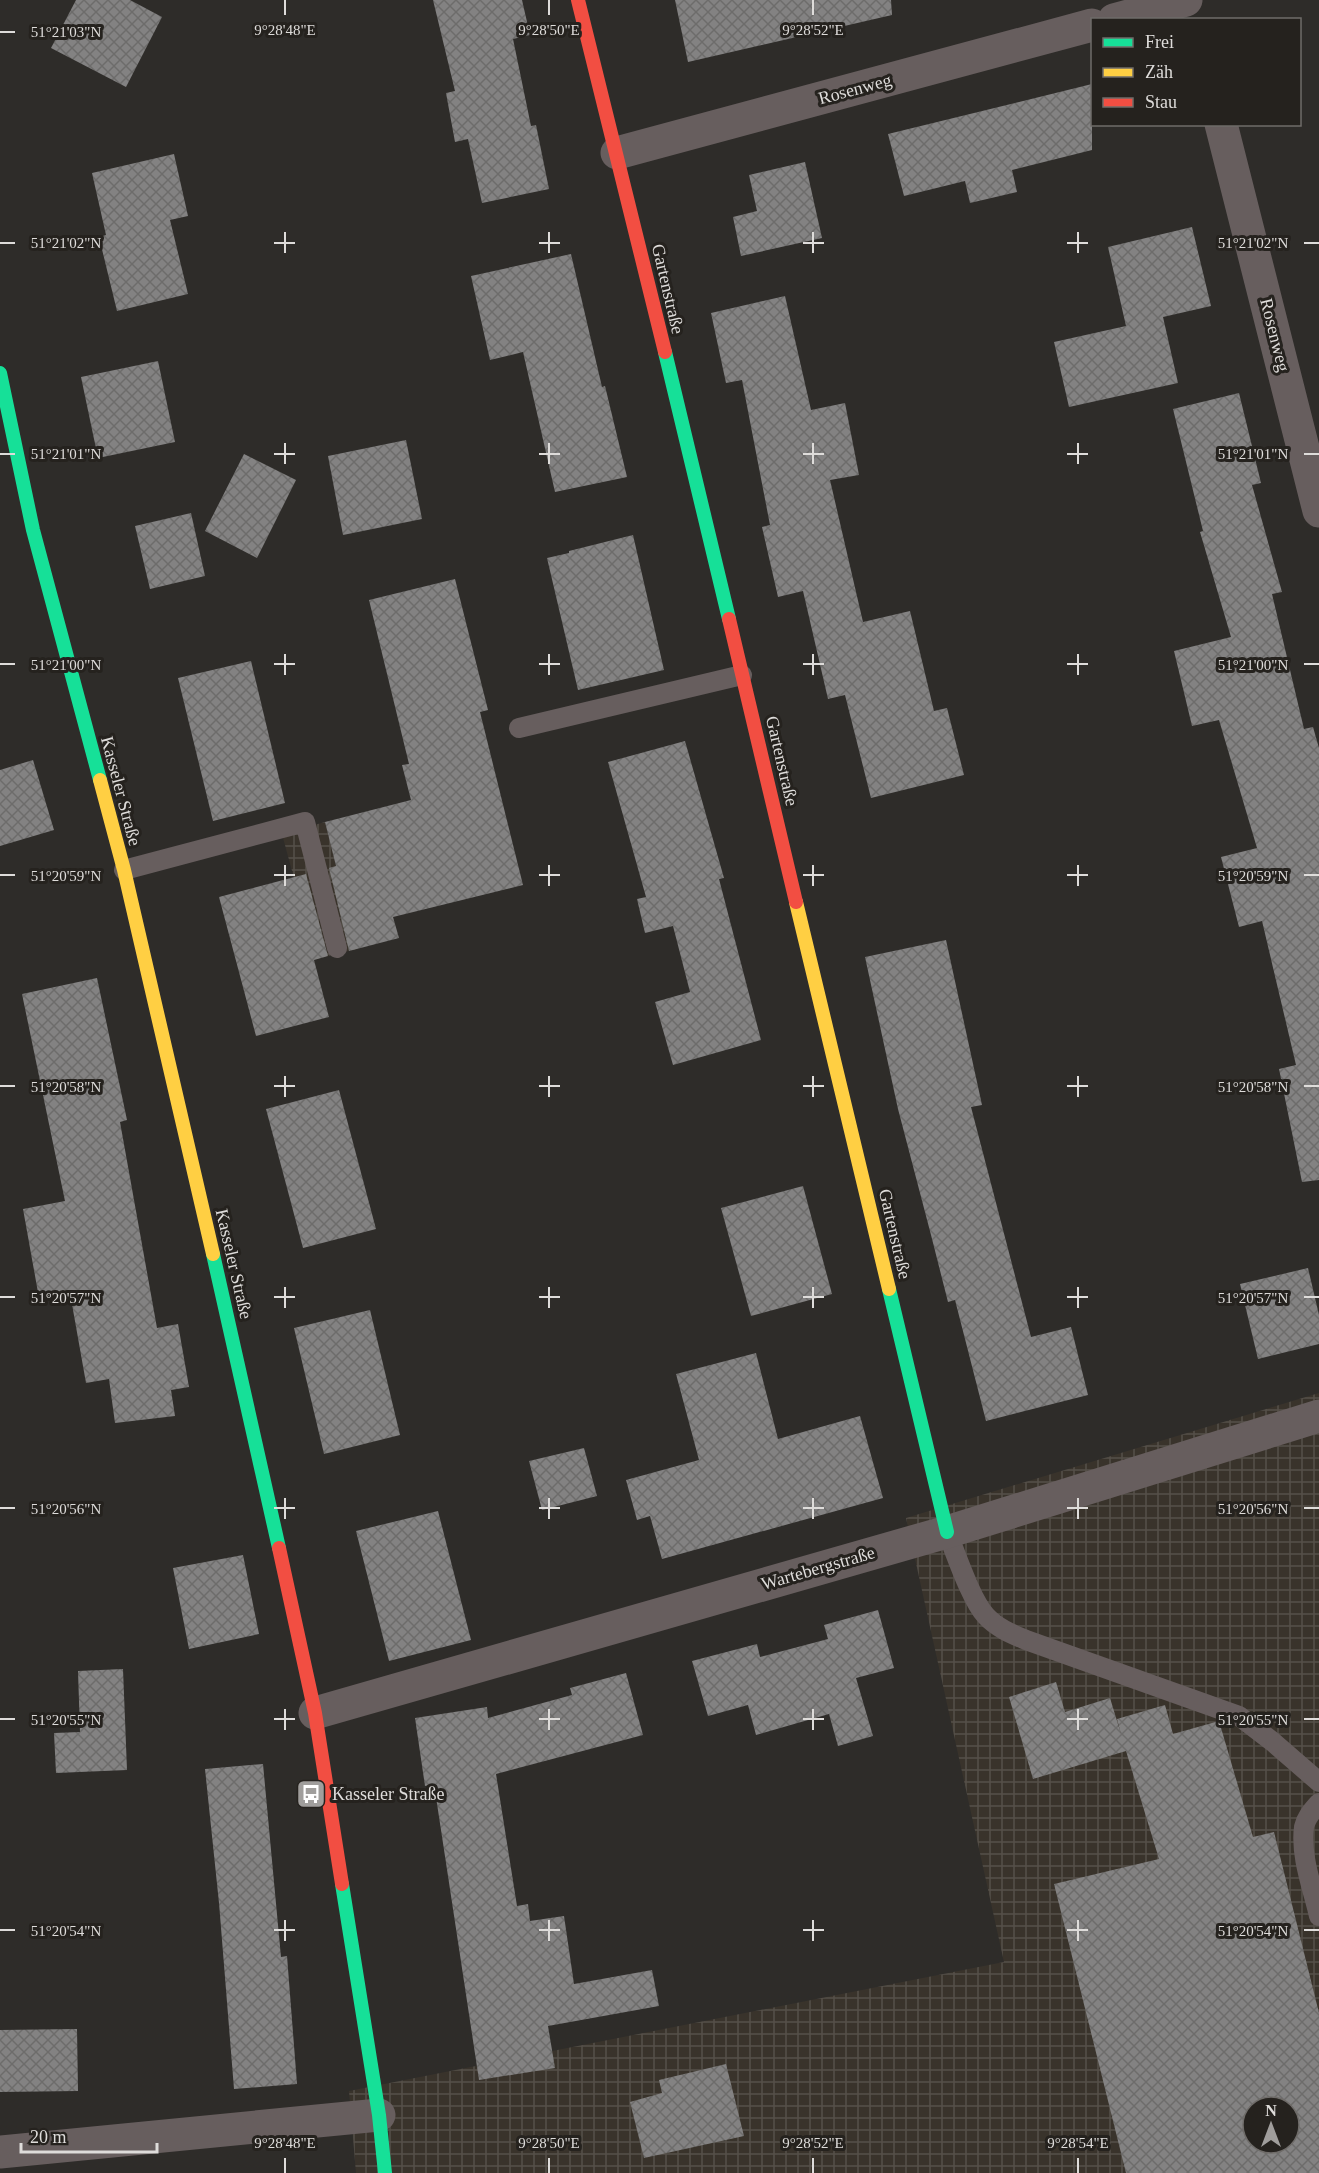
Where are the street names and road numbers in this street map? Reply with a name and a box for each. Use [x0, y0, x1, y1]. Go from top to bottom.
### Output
street label: Rosenweg [816, 70, 894, 108]
street label: Gartenstraße [648, 242, 688, 336]
street label: Rosenweg [1256, 296, 1294, 374]
street label: Gartenstraße [762, 714, 802, 808]
street label: Kasseler Straße [97, 734, 145, 848]
street label: Gartenstraße [875, 1187, 915, 1281]
street label: Kasseler Straße [212, 1207, 256, 1321]
street label: Wartebergstraße [759, 1542, 877, 1594]

